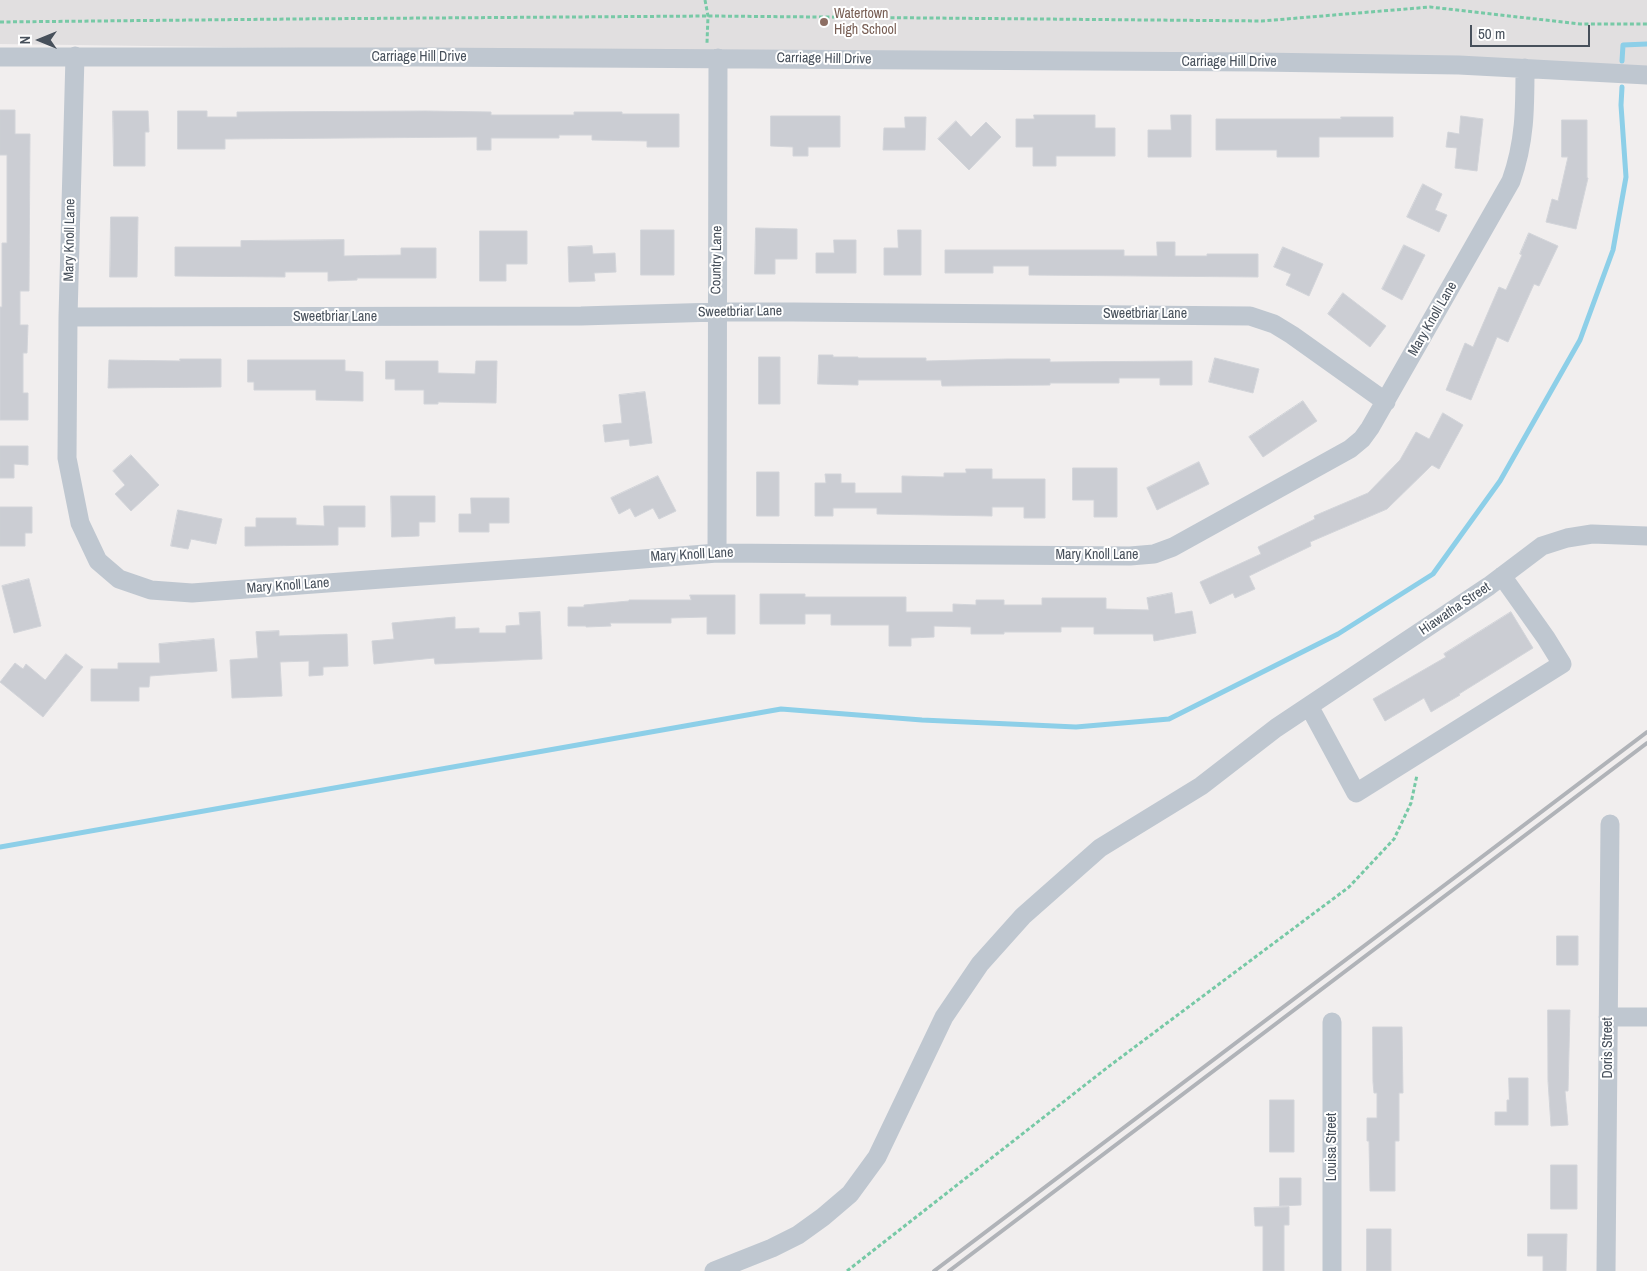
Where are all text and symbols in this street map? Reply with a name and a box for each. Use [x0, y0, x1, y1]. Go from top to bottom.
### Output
place label: Watertown High School [834, 6, 897, 38]
north arrow [15, 15, 65, 65]
scale bar [1472, 15, 1592, 47]
marker: Watertown High School [818, 16, 830, 28]
text: 50 m [1478, 23, 1505, 44]
text: N [16, 36, 34, 44]
street label: Carriage Hill Drive [371, 49, 467, 65]
street label: Carriage Hill Drive [776, 50, 872, 68]
street label: Carriage Hill Drive [1181, 54, 1277, 70]
street label: Mary Knoll Lane [61, 198, 79, 282]
street label: Country Lane [708, 225, 726, 295]
street label: Mary Knoll Lane [1405, 279, 1461, 359]
street label: Sweetbriar Lane [698, 303, 782, 321]
street label: Sweetbriar Lane [1103, 306, 1187, 322]
street label: Sweetbriar Lane [293, 309, 377, 325]
street label: Mary Knoll Lane [650, 544, 734, 566]
street label: Mary Knoll Lane [1056, 547, 1138, 563]
street label: Mary Knoll Lane [246, 575, 330, 597]
street label: Hiawatha Street [1416, 579, 1494, 639]
street label: Doris Street [1600, 1017, 1616, 1079]
street label: Louisa Street [1324, 1113, 1340, 1181]

